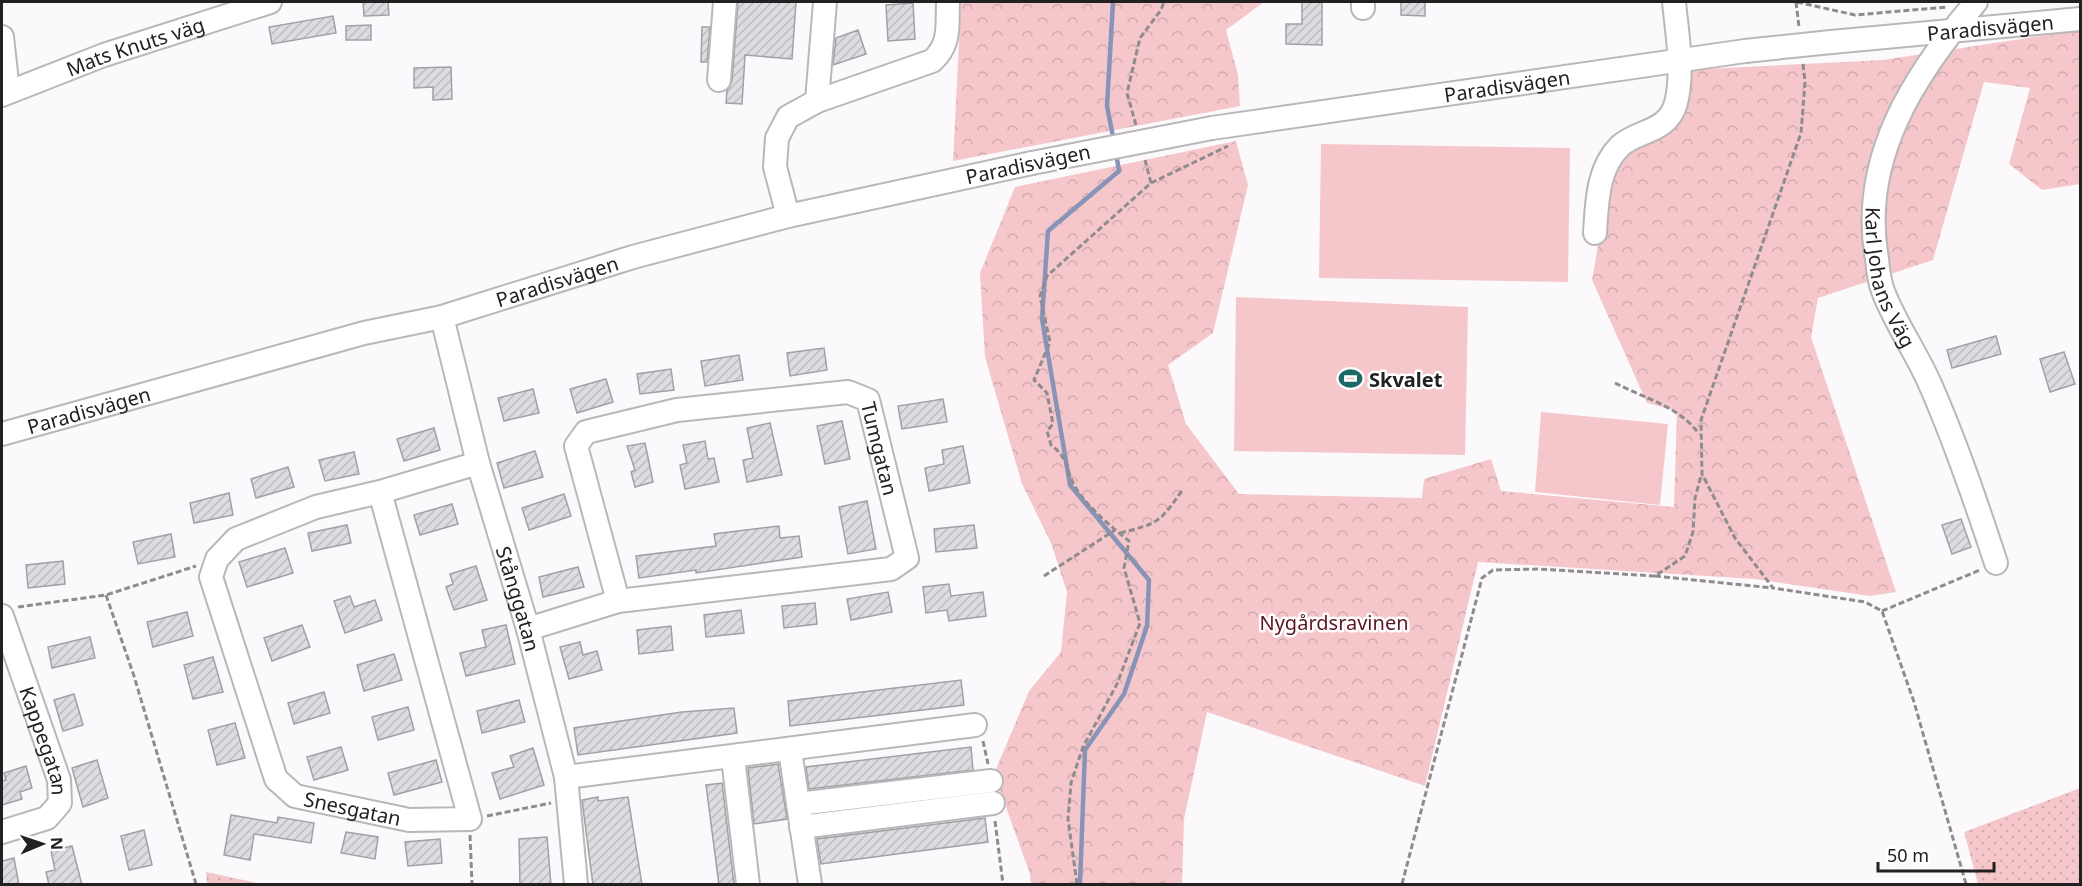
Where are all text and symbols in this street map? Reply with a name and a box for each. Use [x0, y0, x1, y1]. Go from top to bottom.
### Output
street label: Paradisvägen [1926, 8, 2055, 47]
street label: Mats Knuts väg [62, 10, 208, 82]
street label: Paradisvägen [1442, 63, 1572, 108]
street label: Paradisvägen [963, 138, 1093, 190]
street label: Karl Johans Väg [1860, 207, 1922, 352]
street label: Paradisvägen [492, 249, 622, 313]
sports icon: Skvalet [1338, 366, 1364, 392]
place label: Skvalet [1369, 366, 1443, 393]
street label: Paradisvägen [24, 380, 153, 440]
street label: Tumgatan [855, 399, 905, 498]
street label: Stånggatan [490, 543, 547, 654]
park label: Nygårdsravinen [1259, 609, 1409, 636]
street label: Kappegatan [14, 682, 73, 796]
street label: Snesgatan [302, 785, 404, 831]
north arrow [12, 814, 72, 874]
scale bar [1878, 835, 1994, 873]
text: N [46, 837, 68, 850]
text: 50 m [1887, 843, 1929, 867]

